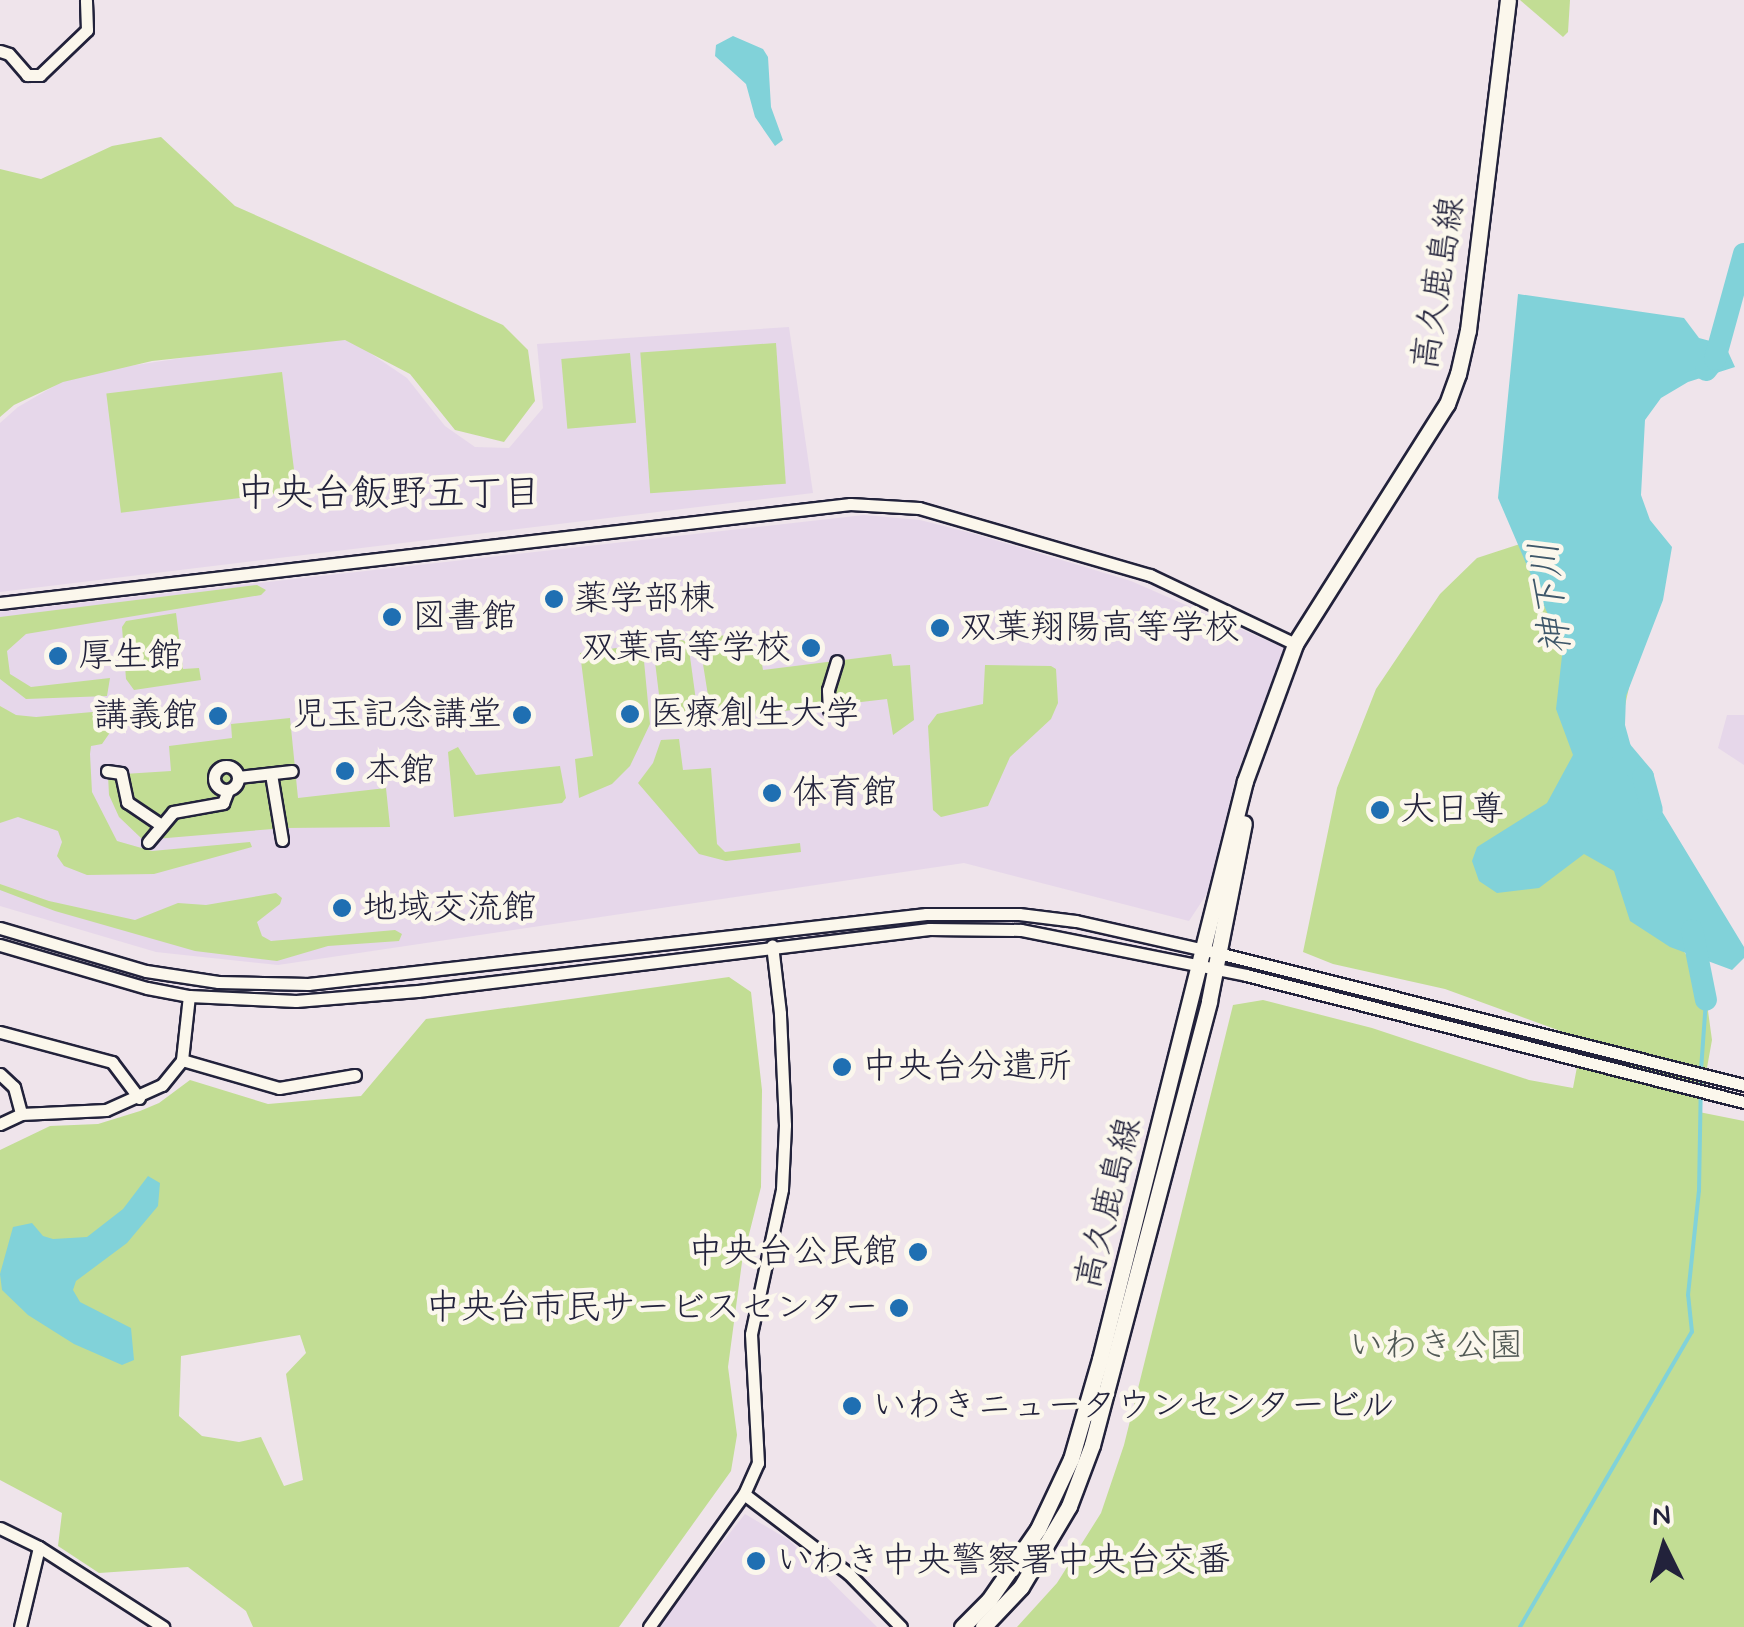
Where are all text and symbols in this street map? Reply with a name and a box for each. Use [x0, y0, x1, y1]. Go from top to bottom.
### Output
street label: 高久鹿島線 [1405, 193, 1473, 373]
district label: 中央台飯野五丁目 [237, 472, 541, 518]
water label: 神下川 [1522, 539, 1582, 657]
place label: 薬学部棟 [574, 578, 714, 620]
marker: 薬学部棟 [543, 588, 565, 610]
place label: 図書館 [412, 596, 517, 638]
marker: 図書館 [381, 606, 403, 628]
place label: 双葉翔陽高等学校 [960, 607, 1240, 649]
marker: 双葉翔陽高等学校 [929, 617, 951, 639]
place label: 双葉高等学校 [581, 627, 791, 669]
place label: 厚生館 [78, 635, 183, 677]
marker: 双葉高等学校 [800, 637, 822, 659]
marker: 厚生館 [47, 645, 69, 667]
place label: 医療創生大学 [650, 693, 860, 735]
place label: 児玉記念講堂 [292, 694, 502, 736]
place label: 講義館 [93, 695, 198, 737]
marker: 医療創生大学 [619, 703, 641, 725]
marker: 児玉記念講堂 [511, 704, 533, 726]
marker: 講義館 [207, 705, 229, 727]
place label: 本館 [365, 750, 435, 792]
marker: 本館 [334, 760, 356, 782]
place label: 体育館 [792, 772, 897, 814]
marker: 体育館 [761, 782, 783, 804]
place label: 大日尊 [1400, 789, 1505, 831]
marker: 大日尊 [1369, 799, 1391, 821]
place label: 地域交流館 [362, 887, 537, 929]
marker: 地域交流館 [331, 897, 353, 919]
place label: 中央台分遣所 [862, 1046, 1072, 1088]
marker: 中央台分遣所 [831, 1056, 853, 1078]
street label: 高久鹿島線 [1067, 1113, 1151, 1293]
place label: 中央台公民館 [688, 1231, 898, 1273]
marker: 中央台公民館 [907, 1241, 929, 1263]
place label: 中央台市民サービスセンター [424, 1287, 879, 1329]
marker: 中央台市民サービスセンター [888, 1297, 910, 1319]
park label: いわき公園 [1349, 1325, 1523, 1367]
place label: いわきニュータウンセンタービル [872, 1385, 1397, 1427]
marker: いわきニュータウンセンタービル [841, 1395, 863, 1417]
north arrow [1614, 1497, 1714, 1597]
text: N [1650, 1497, 1672, 1536]
place label: いわき中央警察署中央台交番 [776, 1540, 1231, 1582]
marker: いわき中央警察署中央台交番 [745, 1550, 767, 1572]

